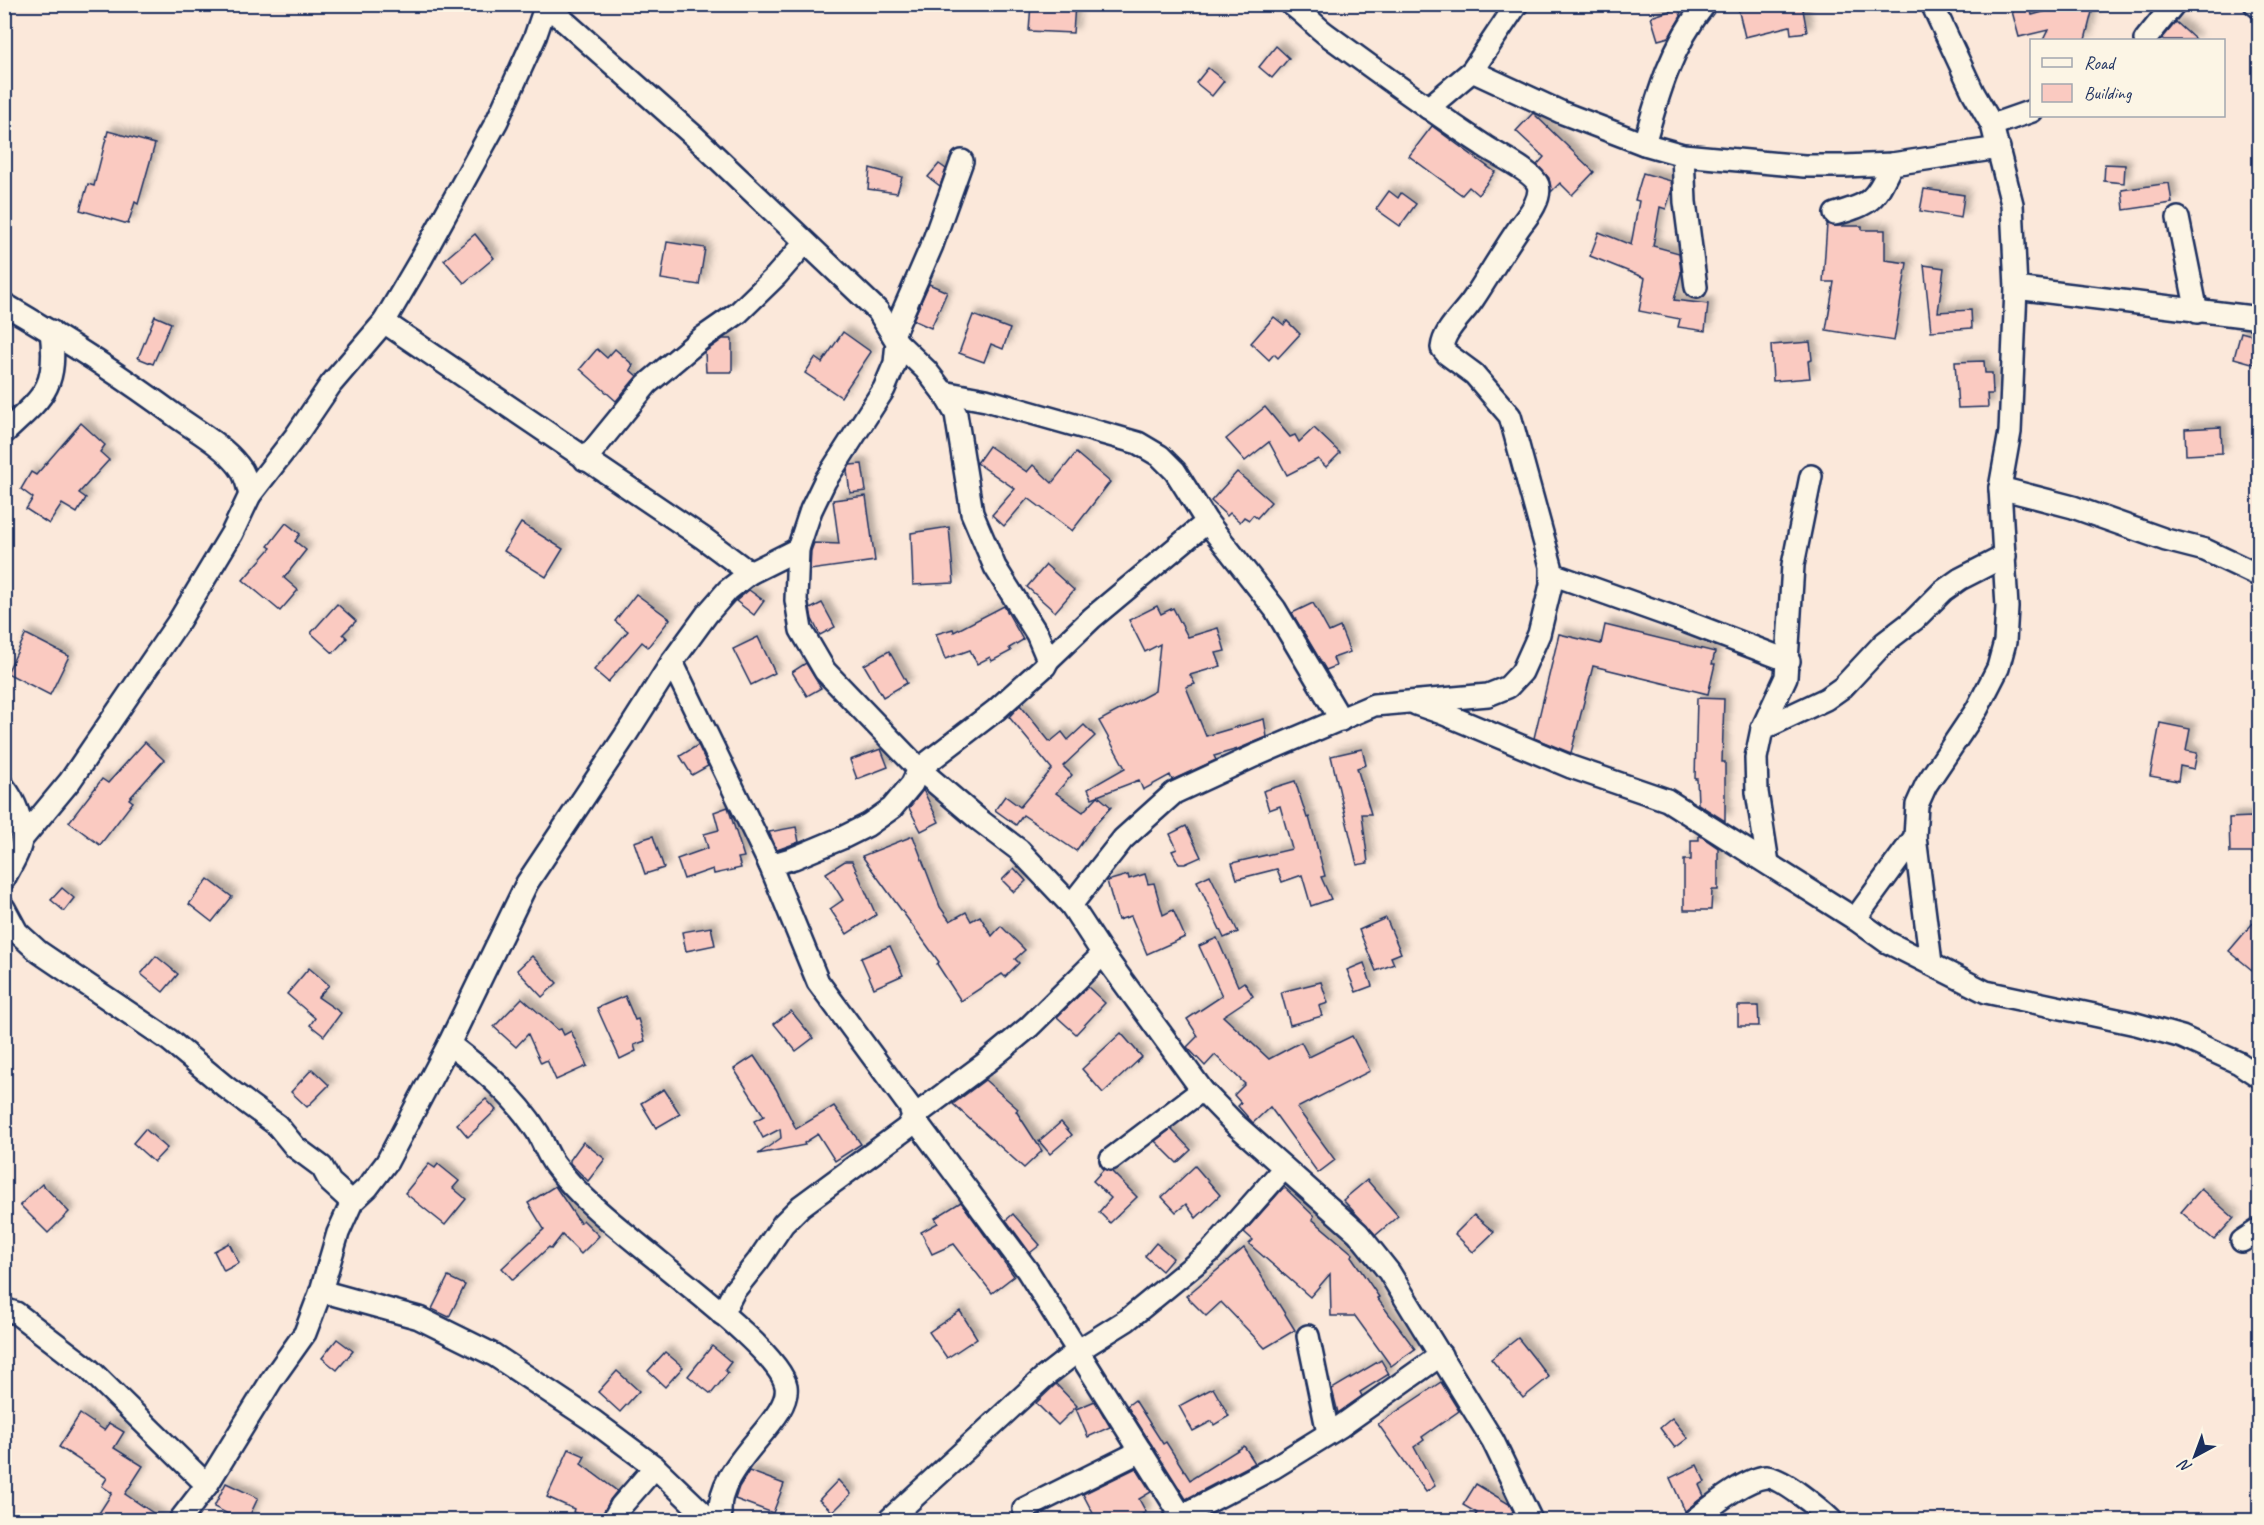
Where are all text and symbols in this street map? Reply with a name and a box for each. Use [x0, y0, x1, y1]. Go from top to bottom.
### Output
legend [2030, 39, 2225, 117]
text: Road [2084, 52, 2117, 74]
text: Building [2084, 82, 2133, 104]
north arrow [2165, 1426, 2225, 1486]
text: N [2173, 1454, 2196, 1477]

